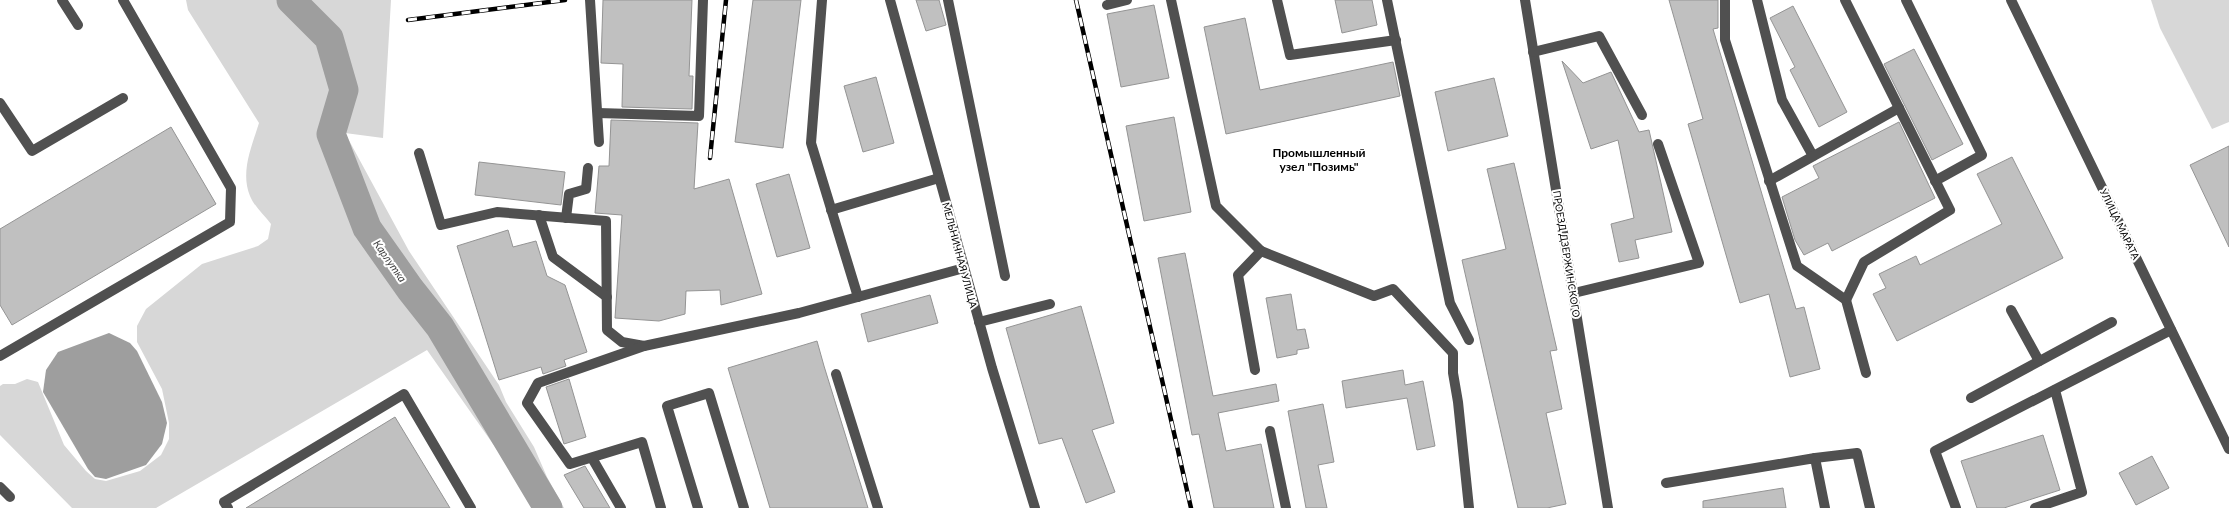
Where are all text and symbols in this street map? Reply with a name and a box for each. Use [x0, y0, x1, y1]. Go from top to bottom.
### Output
district label: Промышленный узел "Позимь" [1272, 145, 1366, 174]
street label: УЛИЦА МАРАТА [2098, 187, 2142, 262]
street label: ПРОЕЗД ДЗЕРЖИНСКОГО [1551, 190, 1583, 318]
street label: МЕЛЬНИЧНАЯ УЛИЦА [940, 201, 980, 309]
water label: Карлутка [371, 237, 410, 285]

